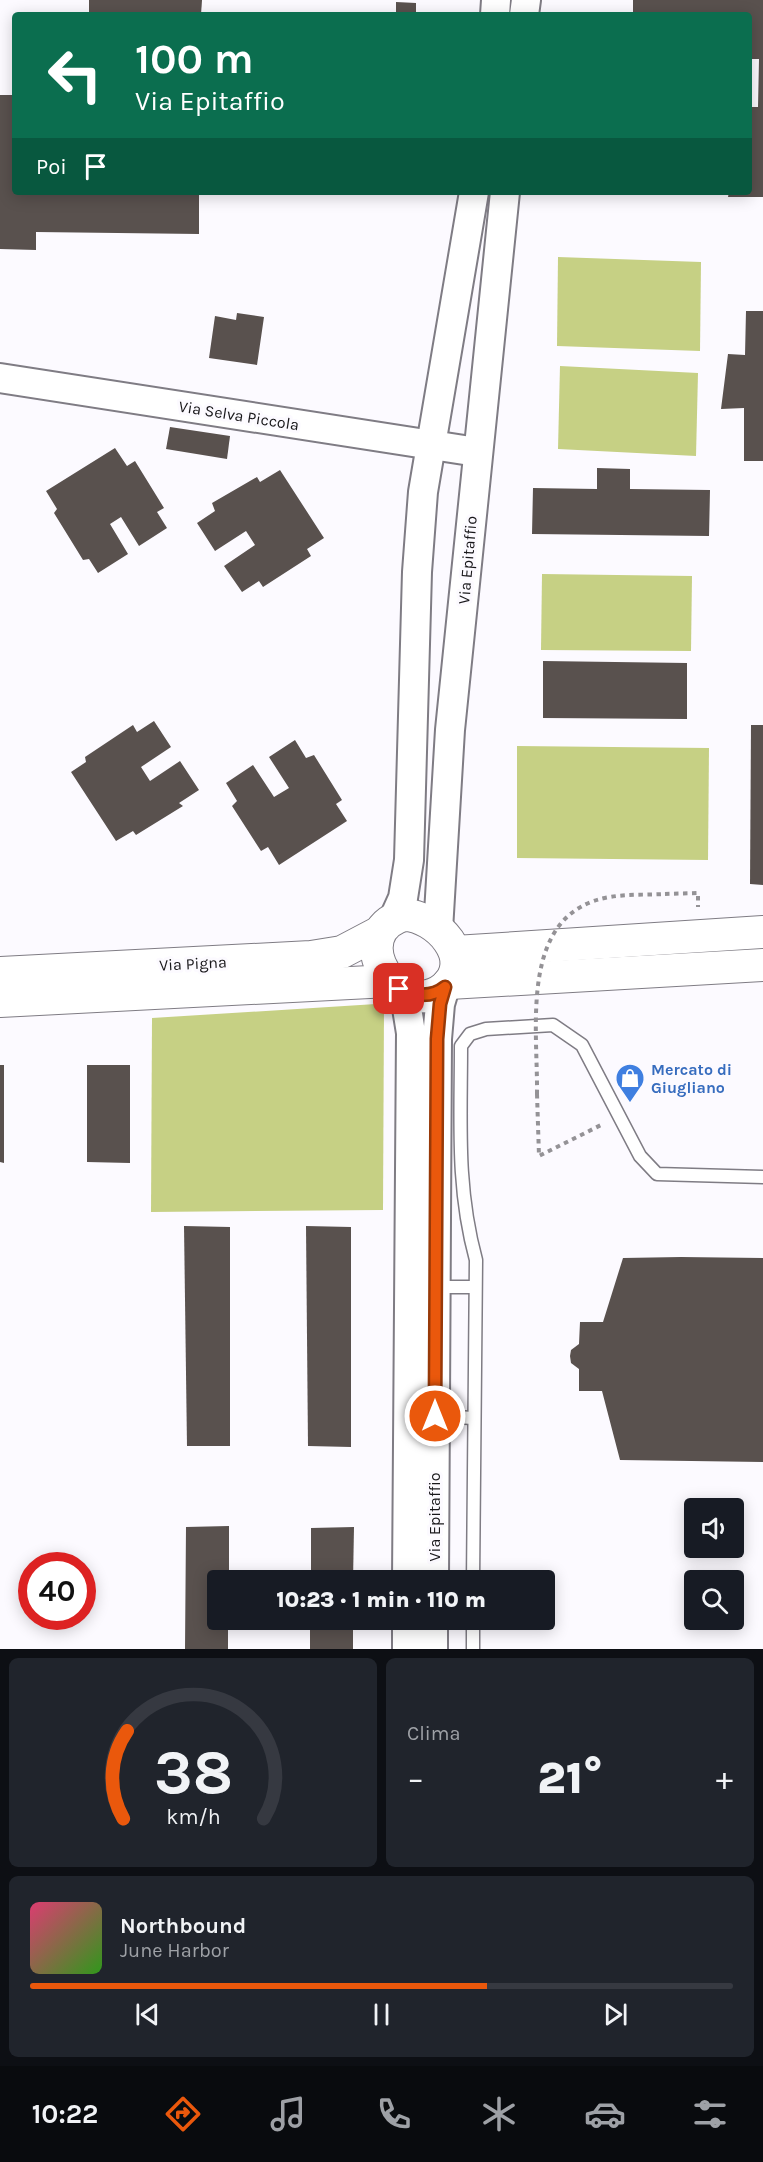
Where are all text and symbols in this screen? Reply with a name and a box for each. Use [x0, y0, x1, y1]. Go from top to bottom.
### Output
text: 100 m [135, 34, 254, 84]
icon: left [36, 36, 114, 114]
text: Via Epitaffio [135, 85, 285, 117]
icon: arrive [79, 150, 112, 183]
text: Poi [36, 154, 67, 180]
street label: Via Selva Piccola [177, 397, 300, 434]
street label: Via Epitaffio [454, 515, 481, 605]
street label: Via Pigna [159, 952, 227, 975]
pin [373, 963, 424, 1014]
icon: arrive [382, 972, 415, 1005]
place label: Mercato di Giugliano [651, 1060, 732, 1097]
shop icon: Mercato di Giugliano [614, 1062, 646, 1104]
position arrow [403, 1384, 467, 1448]
street label: Via Epitaffio [425, 1473, 444, 1561]
map controls [684, 1498, 744, 1630]
button: sound [684, 1498, 744, 1558]
speed limit sign: 40 [18, 1552, 96, 1630]
button: search [684, 1570, 744, 1630]
text: 10:23 · 1 min · 110 m [276, 1587, 486, 1613]
text: Clima [407, 1722, 461, 1745]
text: 38 [153, 1736, 233, 1809]
text: 21° [537, 1752, 603, 1804]
text: − [407, 1759, 424, 1797]
text: + [716, 1759, 733, 1797]
text: km/h [166, 1805, 220, 1830]
text: Northbound [120, 1913, 246, 1939]
text: June Harbor [120, 1939, 229, 1962]
icon: previous [131, 1998, 164, 2031]
icon: pause [365, 1998, 398, 2031]
icon: next [599, 1998, 632, 2031]
icon: directions [162, 2093, 204, 2135]
icon: music [267, 2093, 309, 2135]
icon: phone [373, 2093, 415, 2135]
icon: climate [478, 2093, 520, 2135]
icon: car [584, 2093, 626, 2135]
icon: filters [689, 2093, 731, 2135]
text: 10:22 [32, 2098, 98, 2130]

